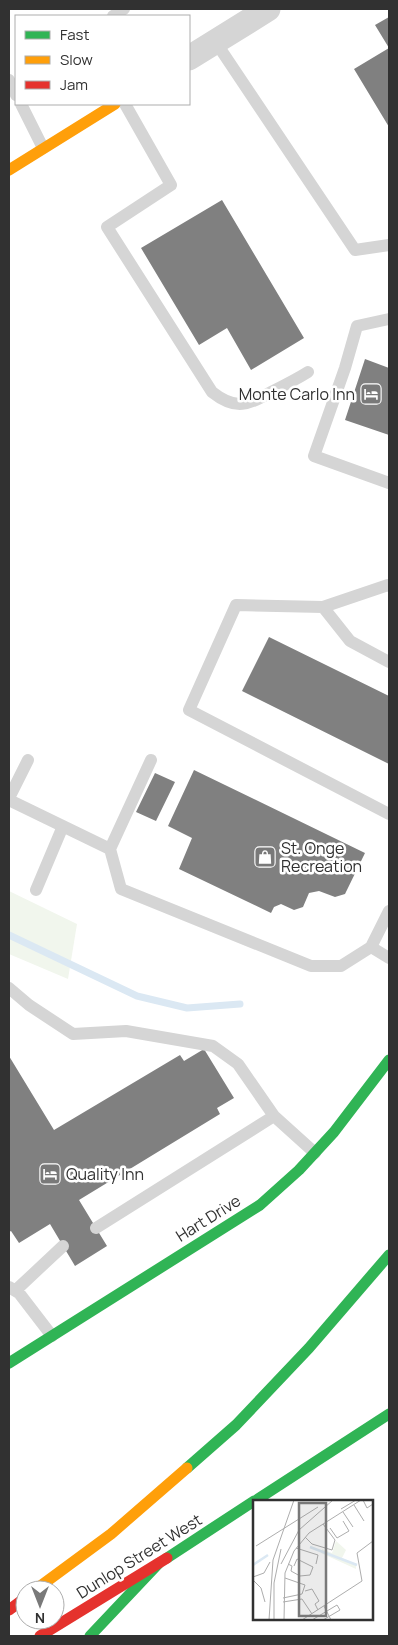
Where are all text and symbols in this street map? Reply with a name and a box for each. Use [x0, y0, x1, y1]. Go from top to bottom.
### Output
legend [15, 15, 190, 105]
text: Fast [60, 24, 89, 45]
text: Slow [60, 49, 93, 70]
text: Jam [60, 74, 88, 95]
hotel icon: Monte Carlo Inn [359, 382, 383, 406]
place label: Monte Carlo Inn [239, 383, 355, 405]
place label: St. Onge Recreation [281, 837, 362, 877]
shop icon: St. Onge Recreation [253, 845, 277, 869]
hotel icon: Quality Inn [38, 1162, 62, 1186]
place label: Quality Inn [66, 1163, 144, 1185]
street label: Hart Drive [171, 1189, 245, 1247]
inset map [253, 1500, 373, 1620]
street label: Dunlop Street West [72, 1509, 206, 1603]
north arrow [15, 1580, 65, 1630]
text: N [35, 1609, 45, 1628]

